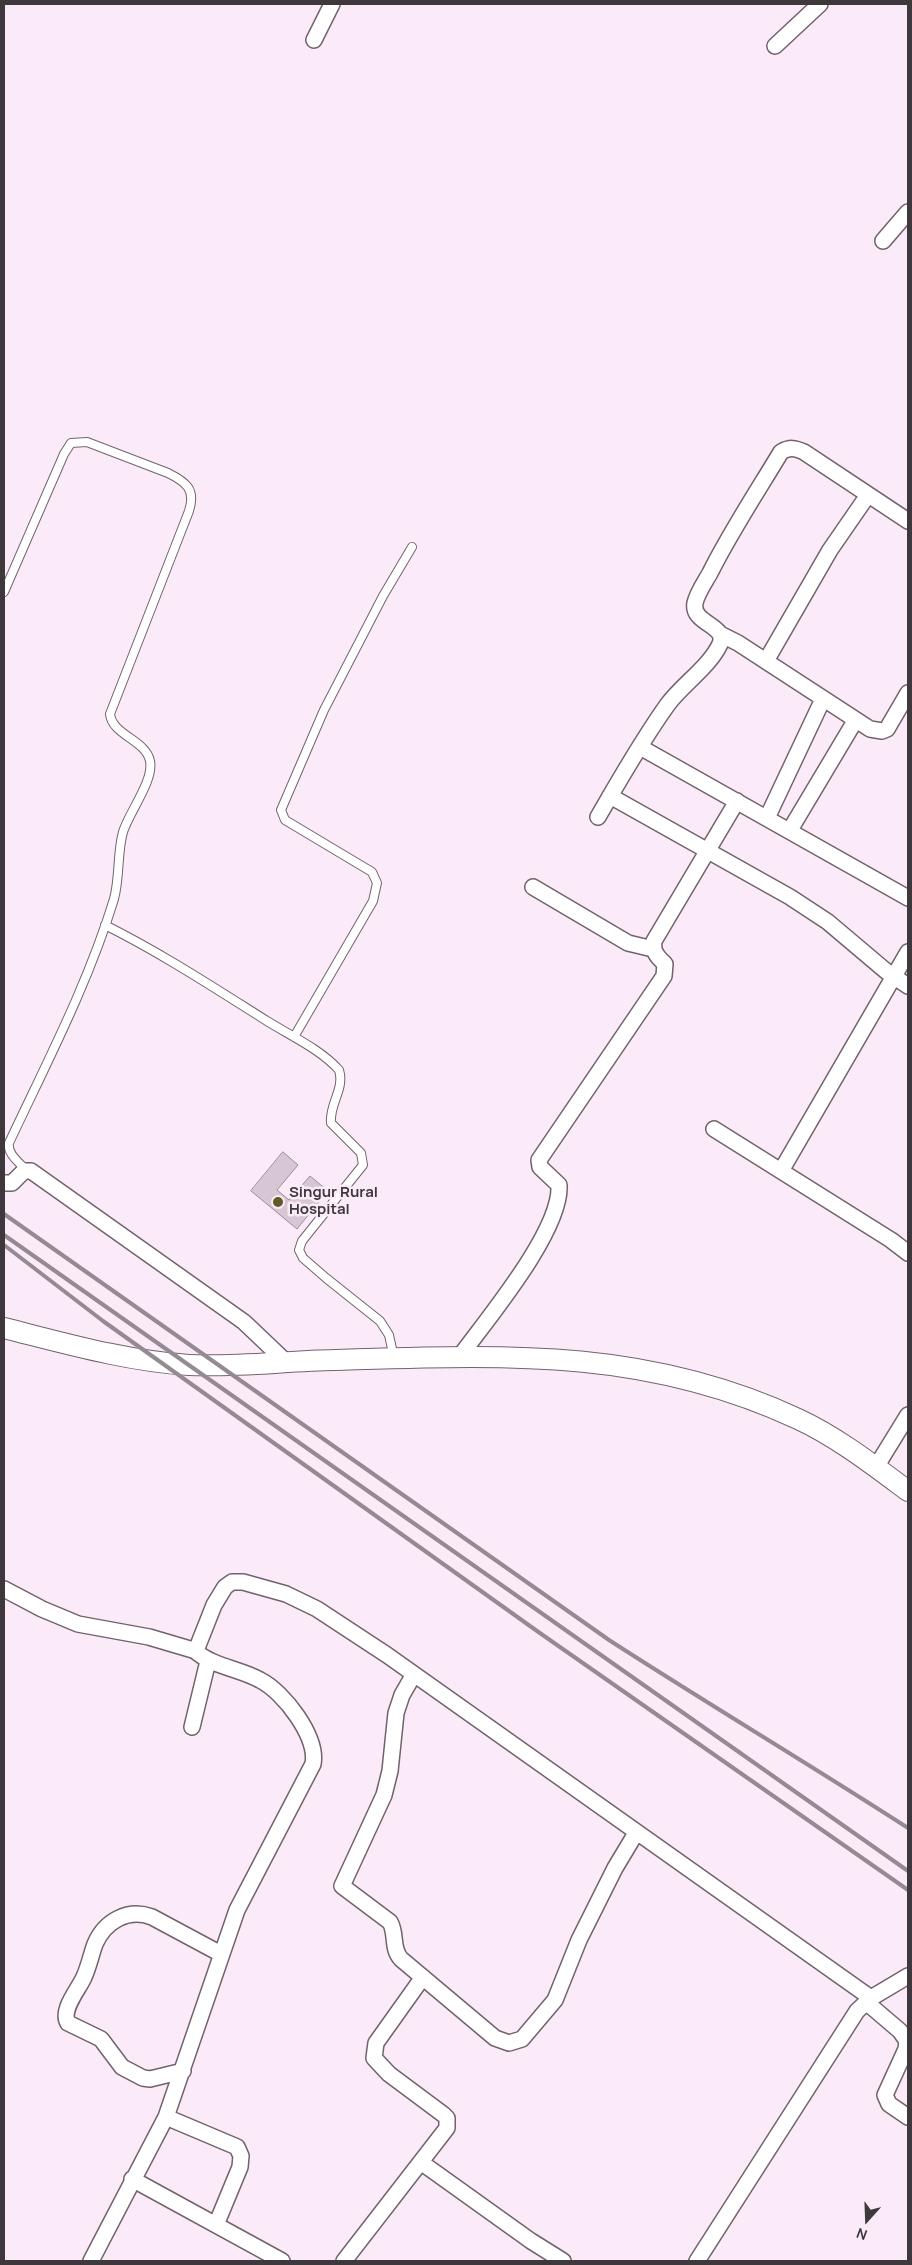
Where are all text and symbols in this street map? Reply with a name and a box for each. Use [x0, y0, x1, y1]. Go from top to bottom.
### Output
place label: Singur Rural Hospital [289, 1184, 378, 1219]
marker: Singur Rural Hospital [271, 1195, 285, 1209]
north arrow [842, 2195, 892, 2245]
text: N [854, 2224, 870, 2245]

